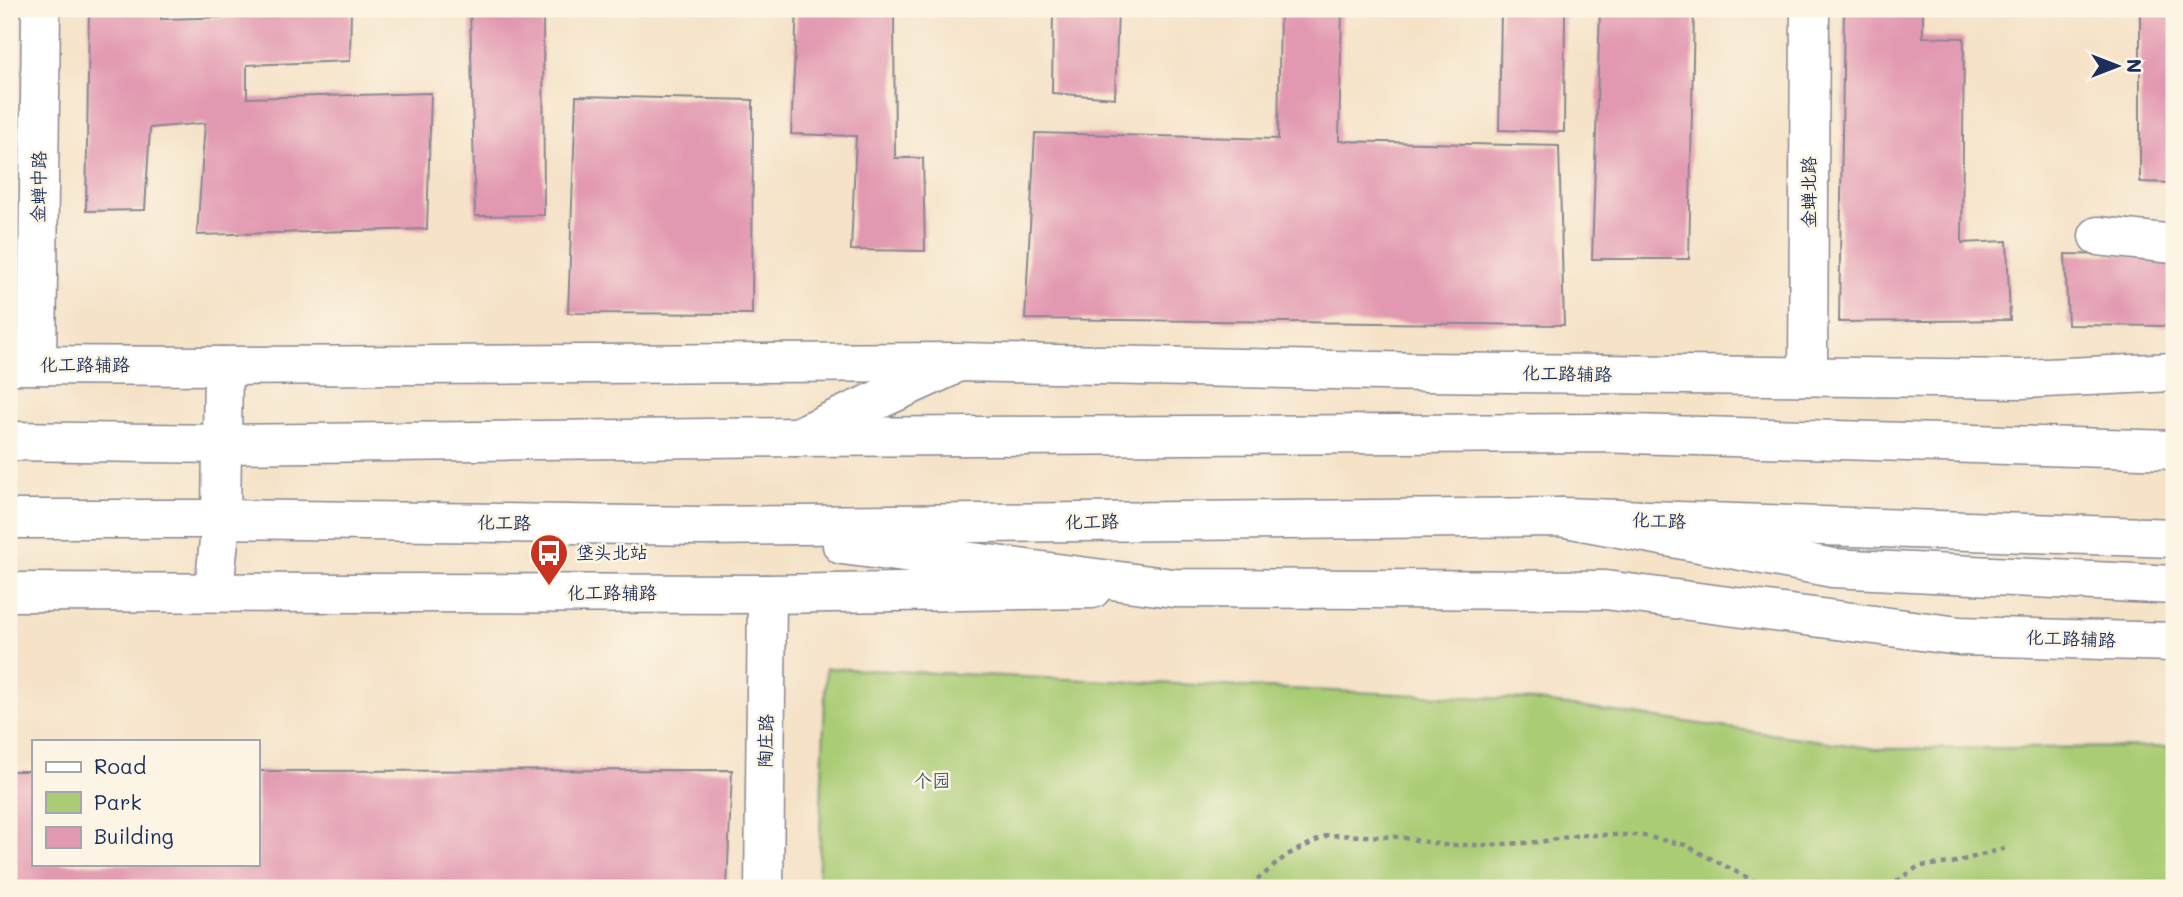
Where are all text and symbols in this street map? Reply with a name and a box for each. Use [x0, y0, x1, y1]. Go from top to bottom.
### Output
north arrow [2082, 32, 2152, 102]
text: N [2122, 59, 2147, 73]
street label: 金蝉中路 [25, 151, 51, 223]
street label: 金蝉北路 [1796, 156, 1820, 228]
street label: 化工路辅路 [40, 352, 130, 376]
street label: 化工路辅路 [1522, 360, 1612, 386]
street label: 化工路 [1632, 507, 1686, 533]
street label: 化工路 [1065, 509, 1119, 533]
street label: 化工路 [477, 510, 531, 534]
bus stop icon: 垡头北站 [528, 532, 570, 587]
place label: 垡头北站 [576, 540, 648, 564]
street label: 化工路辅路 [567, 580, 657, 604]
street label: 化工路辅路 [2026, 624, 2116, 652]
street label: 陶庄路 [753, 714, 777, 768]
legend [32, 740, 259, 866]
text: Road [94, 752, 146, 779]
park label: 个园 [914, 768, 950, 792]
text: Park [94, 788, 142, 815]
text: Building [94, 822, 174, 849]

